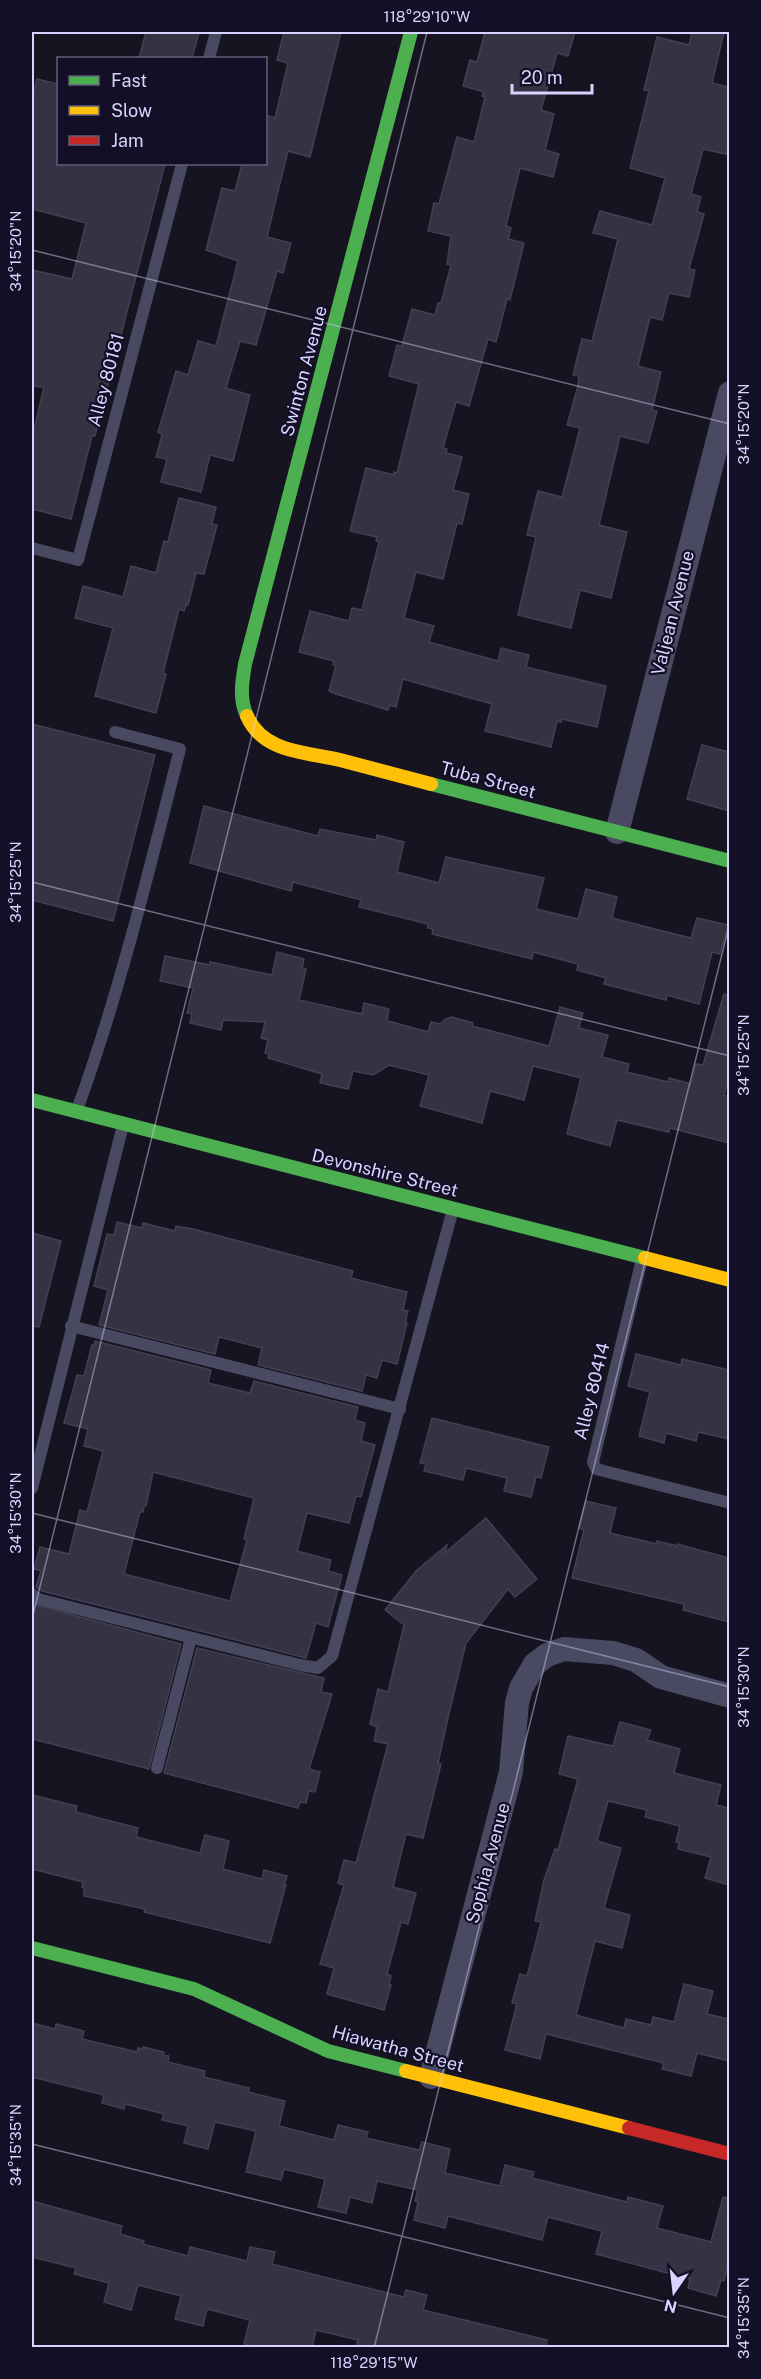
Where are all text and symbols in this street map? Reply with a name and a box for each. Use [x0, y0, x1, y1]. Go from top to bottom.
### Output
text: 118°29'10"W [384, 8, 470, 25]
legend [57, 57, 267, 165]
scale bar [512, 57, 592, 95]
text: 20 m [521, 67, 563, 88]
text: Fast [111, 70, 147, 91]
text: Slow [111, 100, 152, 121]
text: Jam [111, 130, 144, 151]
text: 34°15'20"N [7, 210, 24, 292]
street label: Swinton Avenue [276, 303, 331, 438]
street label: Alley 80181 [83, 331, 128, 429]
text: 34°15'20"N [735, 383, 752, 465]
street label: Valjean Avenue [647, 548, 698, 678]
street label: Tuba Street [438, 757, 538, 802]
text: 34°15'25"N [7, 841, 24, 923]
text: 34°15'25"N [735, 1014, 752, 1096]
street label: Devonshire Street [310, 1144, 460, 1201]
street label: Alley 80414 [569, 1340, 614, 1442]
text: 34°15'30"N [7, 1472, 24, 1554]
text: 34°15'30"N [735, 1646, 752, 1728]
street label: Sophia Avenue [461, 1800, 514, 1925]
street label: Hiawatha Street [330, 2021, 466, 2076]
text: 34°15'35"N [7, 2104, 24, 2186]
north arrow [644, 2262, 704, 2322]
text: 34°15'35"N [735, 2277, 752, 2359]
text: N [662, 2295, 679, 2317]
text: 118°29'15"W [330, 2354, 418, 2371]

